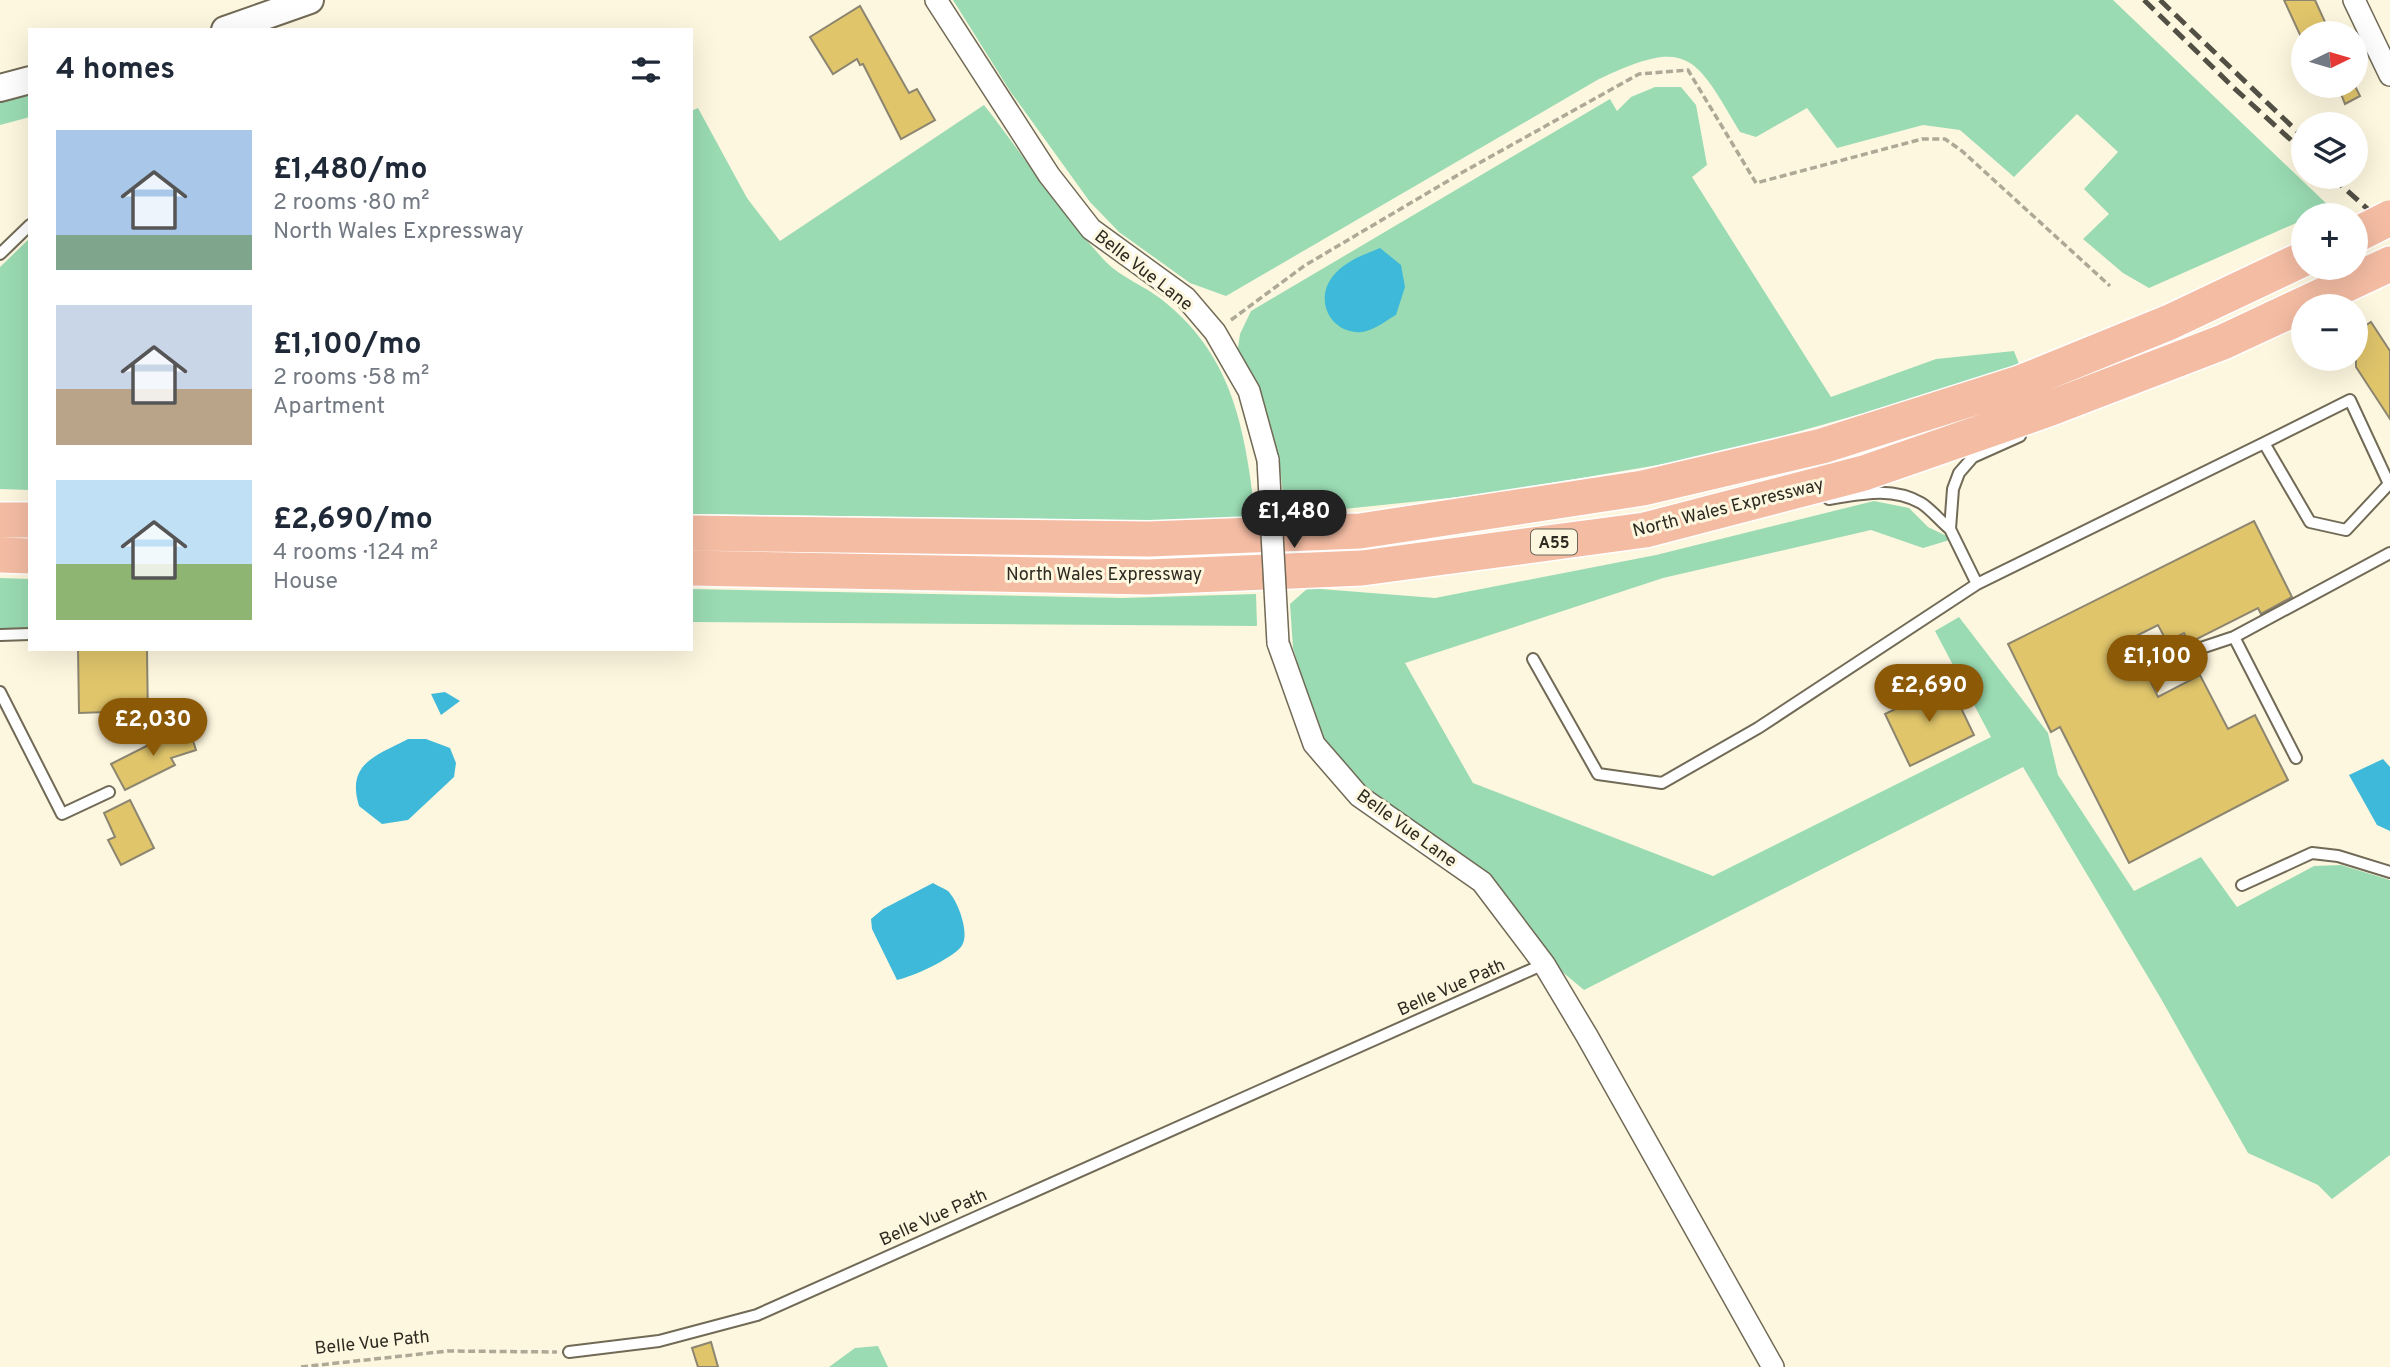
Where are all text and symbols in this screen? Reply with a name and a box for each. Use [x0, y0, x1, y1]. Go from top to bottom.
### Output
north arrow [2291, 21, 2368, 98]
map controls [2291, 21, 2368, 371]
icon: filters [627, 51, 665, 89]
text: 4 homes [56, 52, 175, 89]
button: layers [2291, 112, 2368, 189]
text: £1,480/mo [273, 152, 427, 189]
icon: home [112, 158, 196, 242]
text: 2 rooms · 80 m² [273, 189, 430, 218]
button: + [2291, 203, 2368, 280]
text: North Wales Expressway [273, 218, 524, 247]
street label: Belle Vue Lane [1089, 226, 1197, 317]
button: − [2291, 294, 2368, 371]
text: £1,100/mo [273, 327, 422, 364]
icon: home [112, 333, 196, 417]
text: 2 rooms · 58 m² [273, 364, 429, 393]
text: Apartment [273, 393, 385, 422]
street label: North Wales Expressway [1630, 474, 1826, 543]
pin: £1,480 [1237, 490, 1351, 550]
text: £1,480 [1257, 498, 1331, 527]
text: £2,690/mo [273, 502, 433, 539]
icon: home [112, 508, 196, 592]
road number: A55 [1531, 530, 1577, 554]
text: 4 rooms · 124 m² [273, 539, 438, 568]
street label: North Wales Expressway [1006, 564, 1202, 587]
text: House [273, 568, 338, 597]
pin: £1,100 [2100, 636, 2214, 695]
text: £1,100 [2123, 643, 2191, 672]
pin: £2,690 [1872, 664, 1986, 724]
text: £2,690 [1890, 672, 1968, 701]
pin: £2,030 [96, 698, 210, 758]
text: £2,030 [114, 706, 192, 735]
street label: Belle Vue Lane [1351, 785, 1461, 873]
street label: Belle Vue Path [1394, 954, 1509, 1022]
street label: Belle Vue Path [876, 1184, 991, 1252]
street label: Belle Vue Path [313, 1326, 431, 1361]

